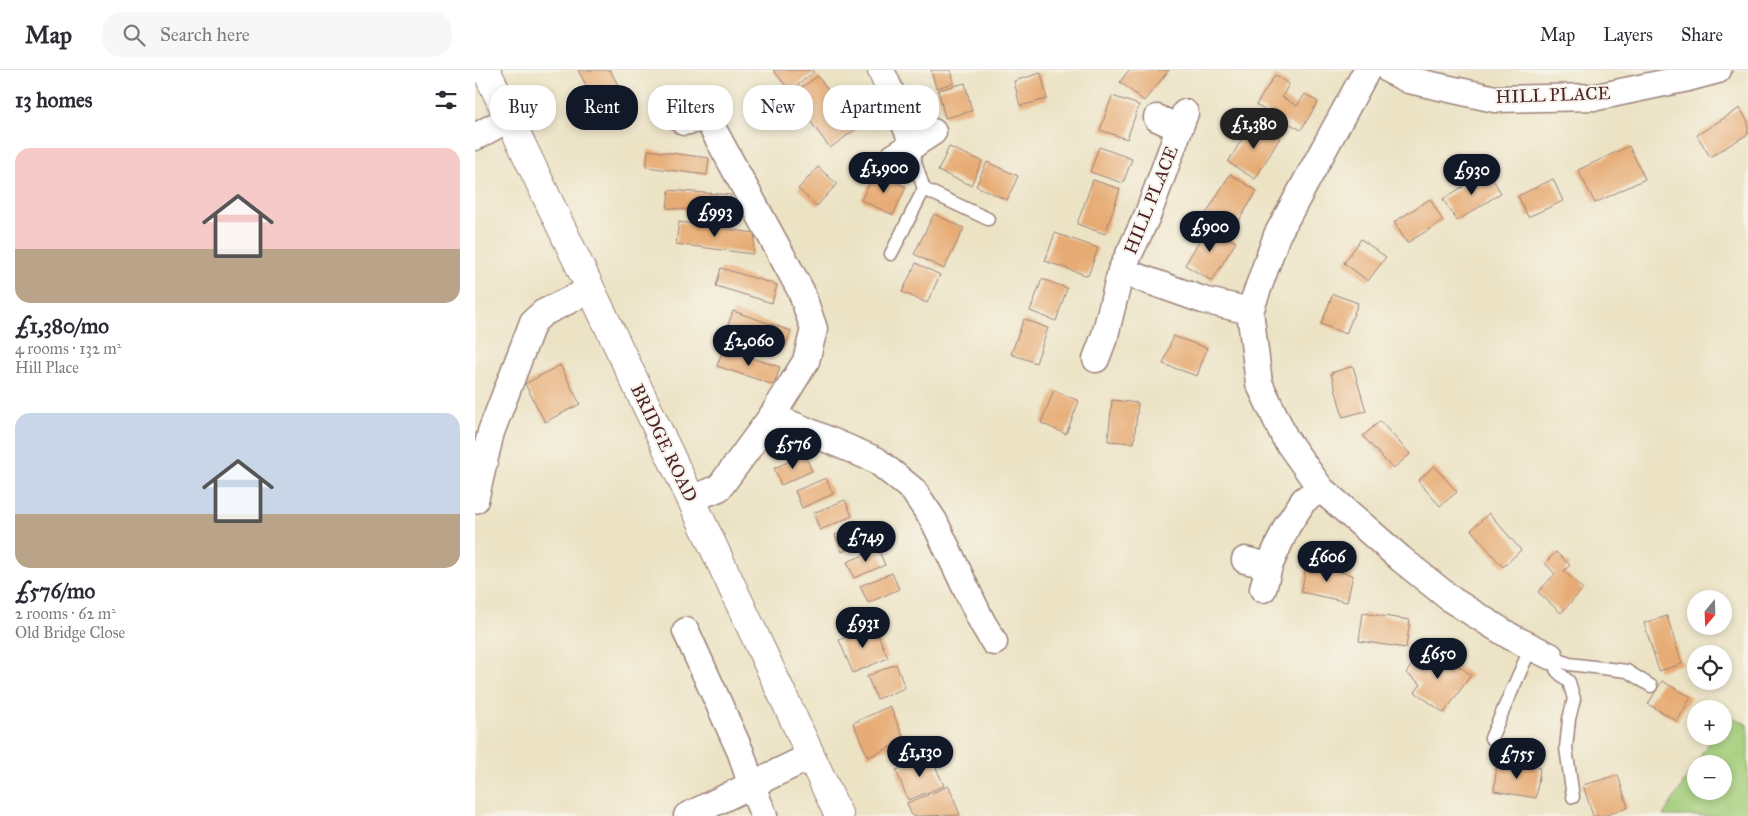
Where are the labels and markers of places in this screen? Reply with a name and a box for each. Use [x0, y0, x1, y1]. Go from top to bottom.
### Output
pin: £1,380 [1213, 108, 1295, 150]
pin: £1,900 [843, 152, 925, 194]
pin: £930 [1442, 154, 1502, 196]
pin: £993 [685, 196, 745, 238]
pin: £900 [1180, 210, 1240, 253]
pin: £2,060 [708, 324, 790, 367]
pin: £576 [763, 428, 823, 470]
pin: £749 [836, 520, 896, 563]
pin: £606 [1297, 540, 1357, 583]
pin: £931 [833, 606, 893, 649]
pin: £650 [1408, 638, 1468, 680]
pin: £1,130 [879, 736, 961, 778]
pin: £755 [1487, 738, 1547, 780]

